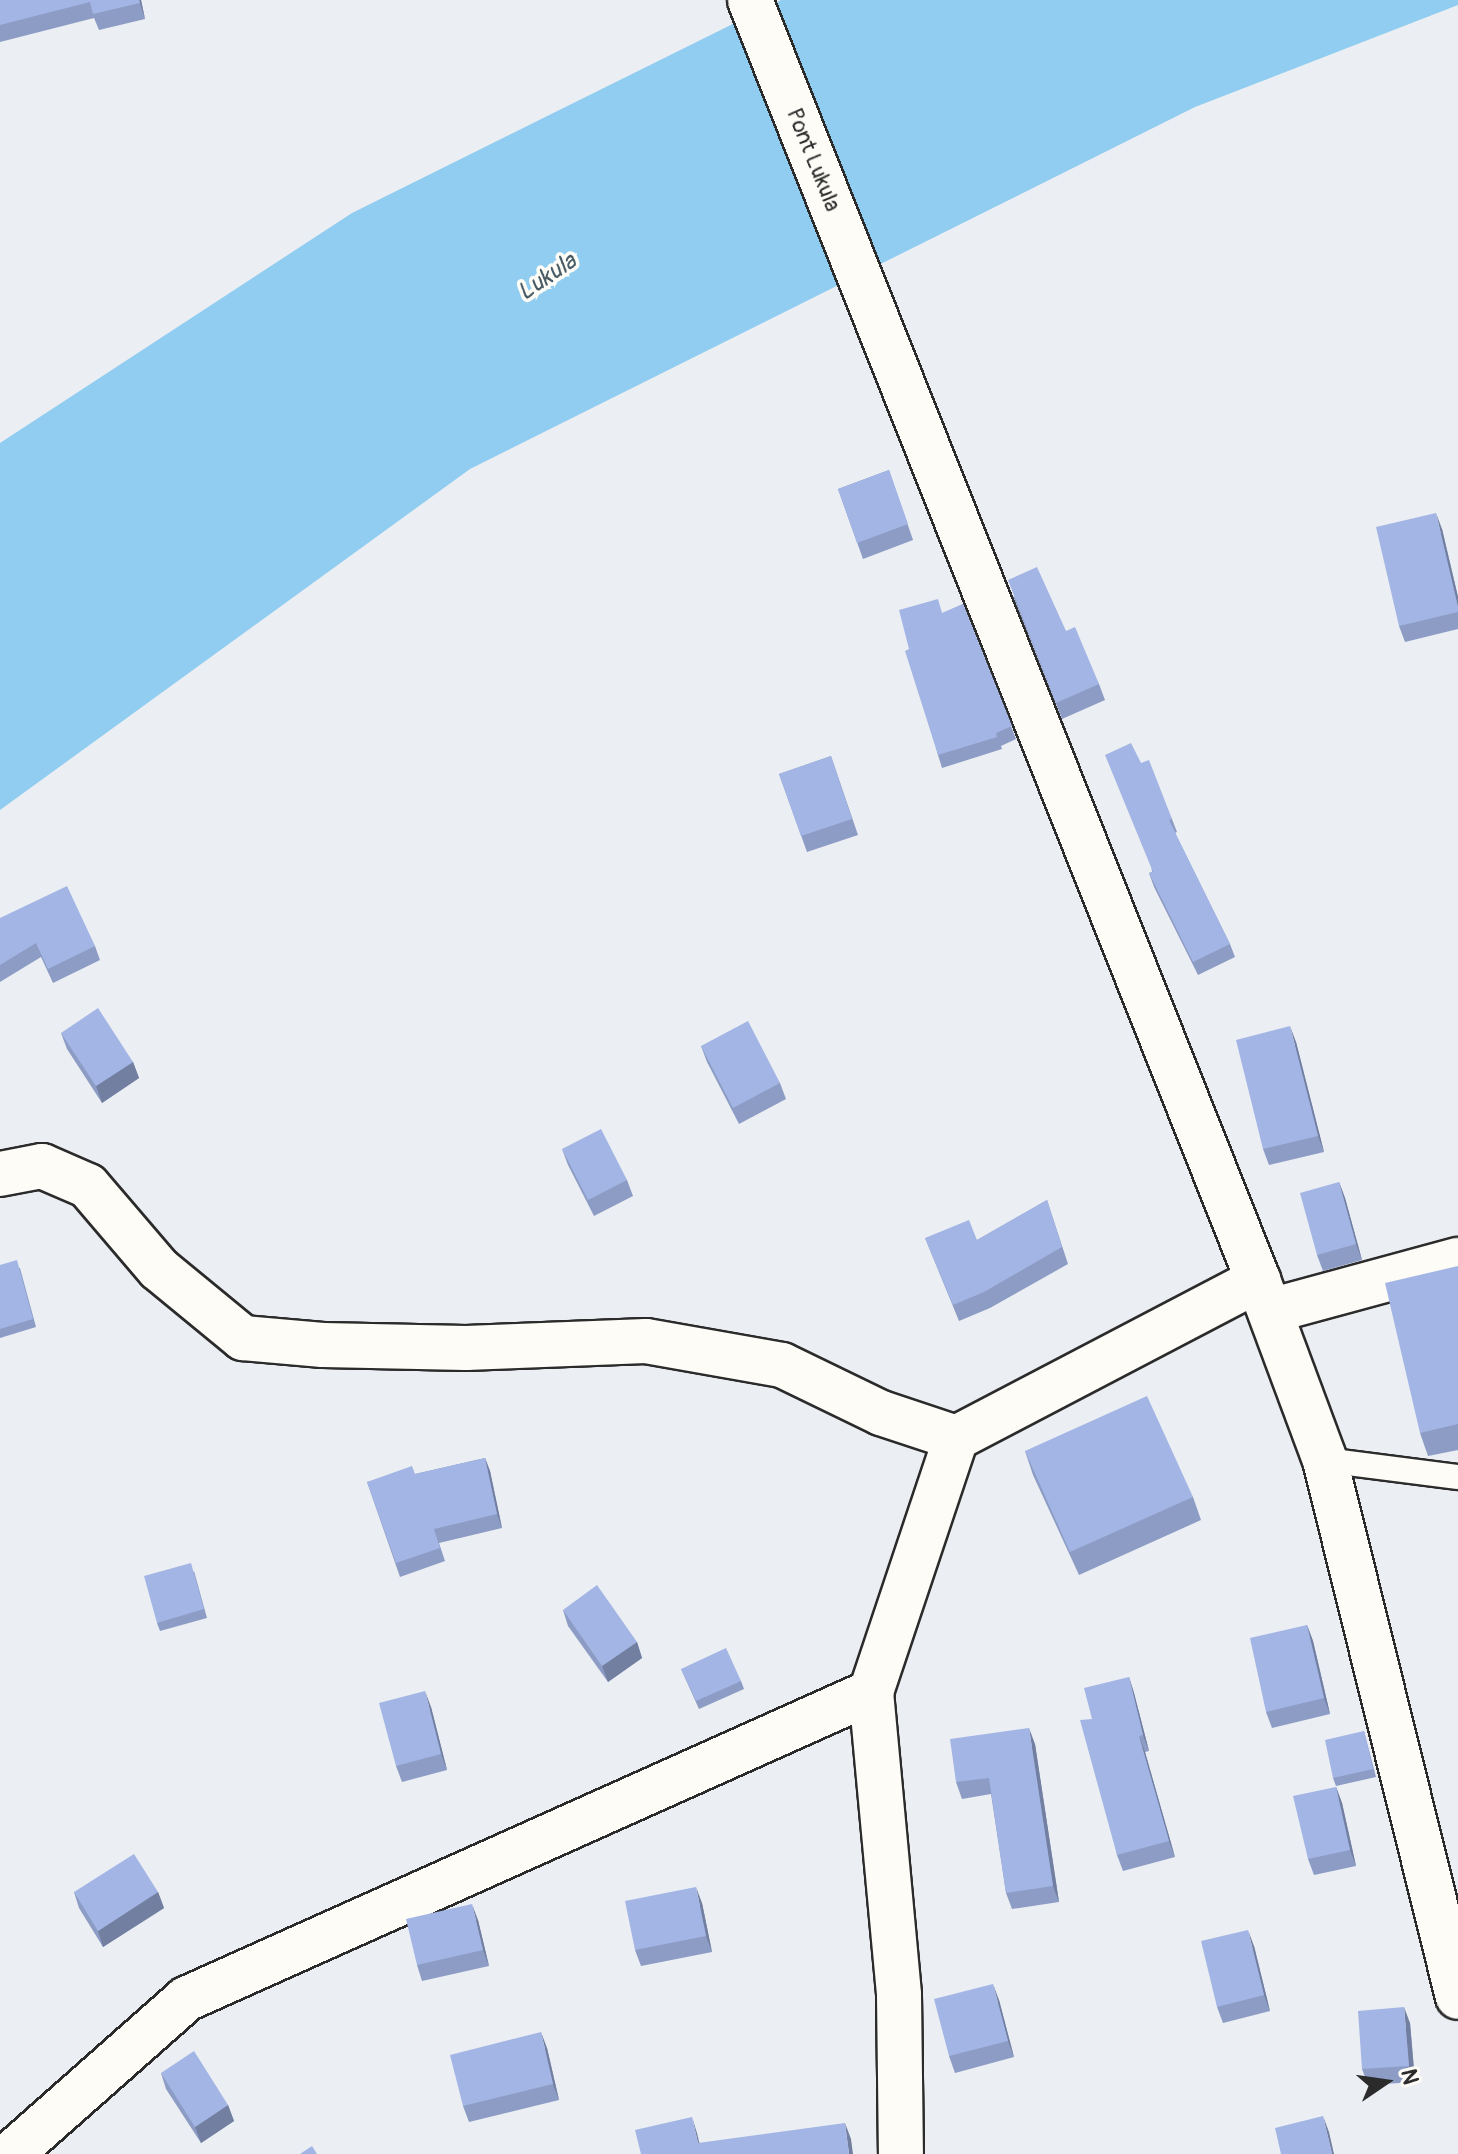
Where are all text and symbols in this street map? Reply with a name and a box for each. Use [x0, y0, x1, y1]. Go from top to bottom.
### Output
street label: Pont Lukula [780, 105, 846, 215]
water label: Lukula [512, 247, 582, 307]
north arrow [1346, 2042, 1426, 2122]
text: N [1394, 2066, 1425, 2087]

